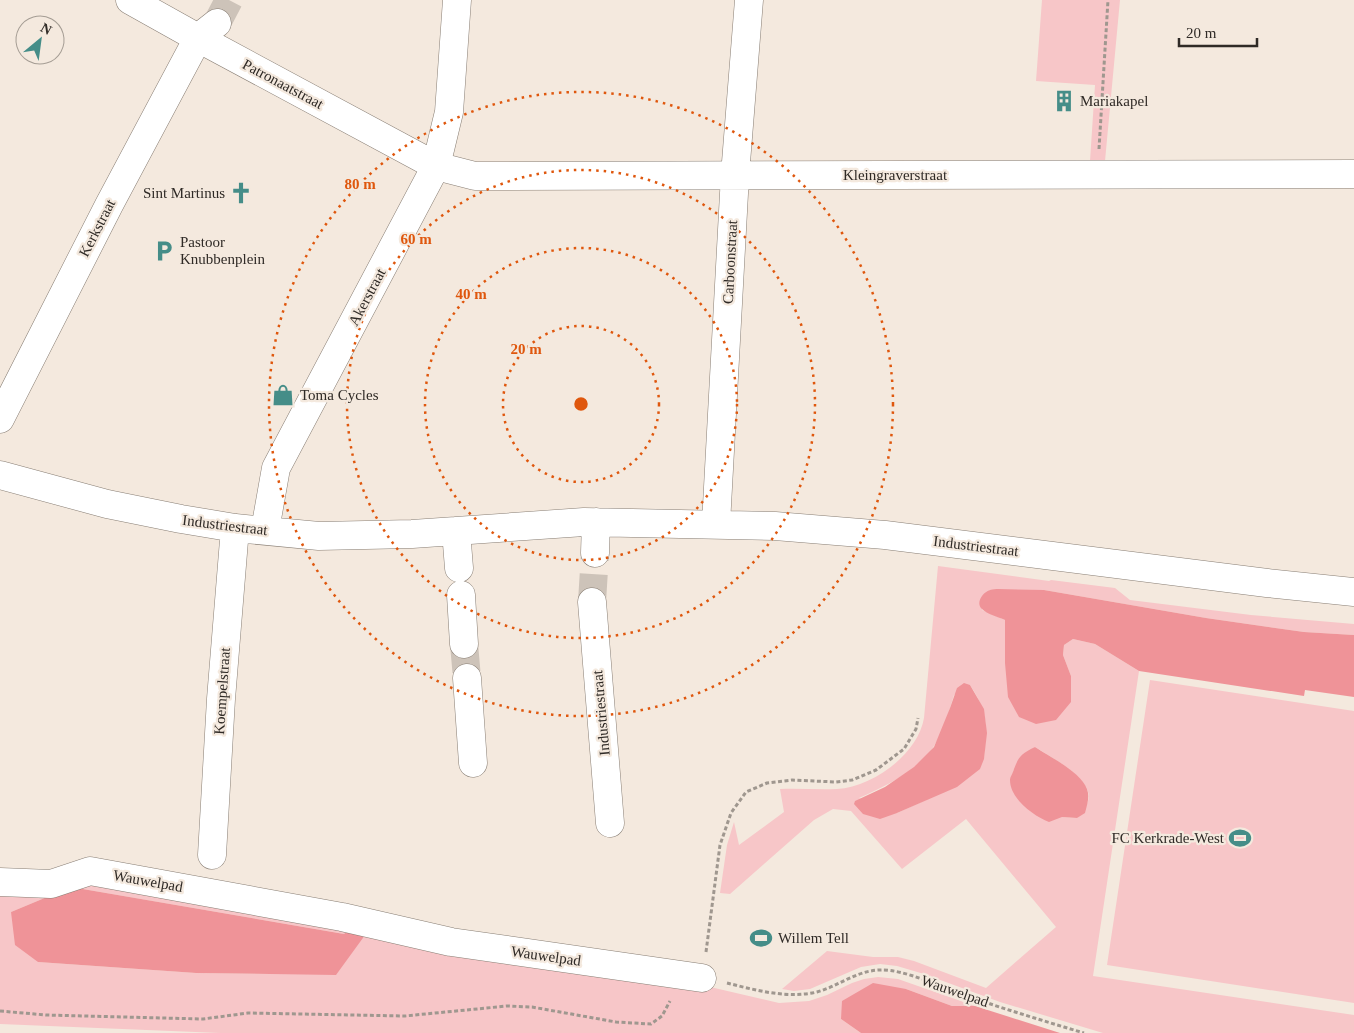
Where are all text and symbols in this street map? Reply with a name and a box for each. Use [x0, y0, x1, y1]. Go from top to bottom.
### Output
north arrow [15, 15, 65, 65]
scale bar [1179, 15, 1256, 47]
text: N [38, 20, 54, 38]
text: 20 m [1186, 25, 1217, 41]
street label: Patronaatstraat [240, 56, 327, 112]
building icon: Mariakapel [1051, 88, 1077, 114]
place label: Mariakapel [1080, 93, 1148, 109]
street label: Kleingraverstraat [843, 167, 948, 183]
text: 80 m [344, 176, 376, 192]
church icon: Sint Martinus [228, 180, 254, 206]
place label: Sint Martinus [143, 185, 225, 201]
street label: Kerkstraat [76, 196, 119, 259]
street label: Carboonstraat [720, 219, 740, 304]
text: 60 m [400, 231, 432, 247]
place label: Pastoor Knubbenplein [180, 234, 265, 267]
parking icon: Pastoor Knubbenplein [151, 238, 177, 264]
street label: Akerstraat [345, 265, 389, 328]
text: 40 m [455, 286, 487, 302]
text: 20 m [510, 341, 542, 357]
shop icon: Toma Cycles [270, 382, 296, 408]
place label: Toma Cycles [300, 387, 379, 403]
centre of rings [572, 395, 590, 413]
street label: Industriestraat [181, 512, 269, 538]
street label: Industriestraat [932, 533, 1020, 559]
street label: Koempelstraat [211, 646, 233, 735]
street label: Industriestraat [589, 669, 613, 756]
sports icon: FC Kerkrade-West [1227, 825, 1253, 851]
place label: FC Kerkrade-West [1111, 830, 1225, 846]
street label: Wauwelpad [112, 867, 185, 895]
sports icon: Willem Tell [748, 925, 774, 951]
place label: Willem Tell [778, 930, 849, 946]
street label: Wauwelpad [510, 943, 582, 969]
street label: Wauwelpad [919, 972, 991, 1010]

